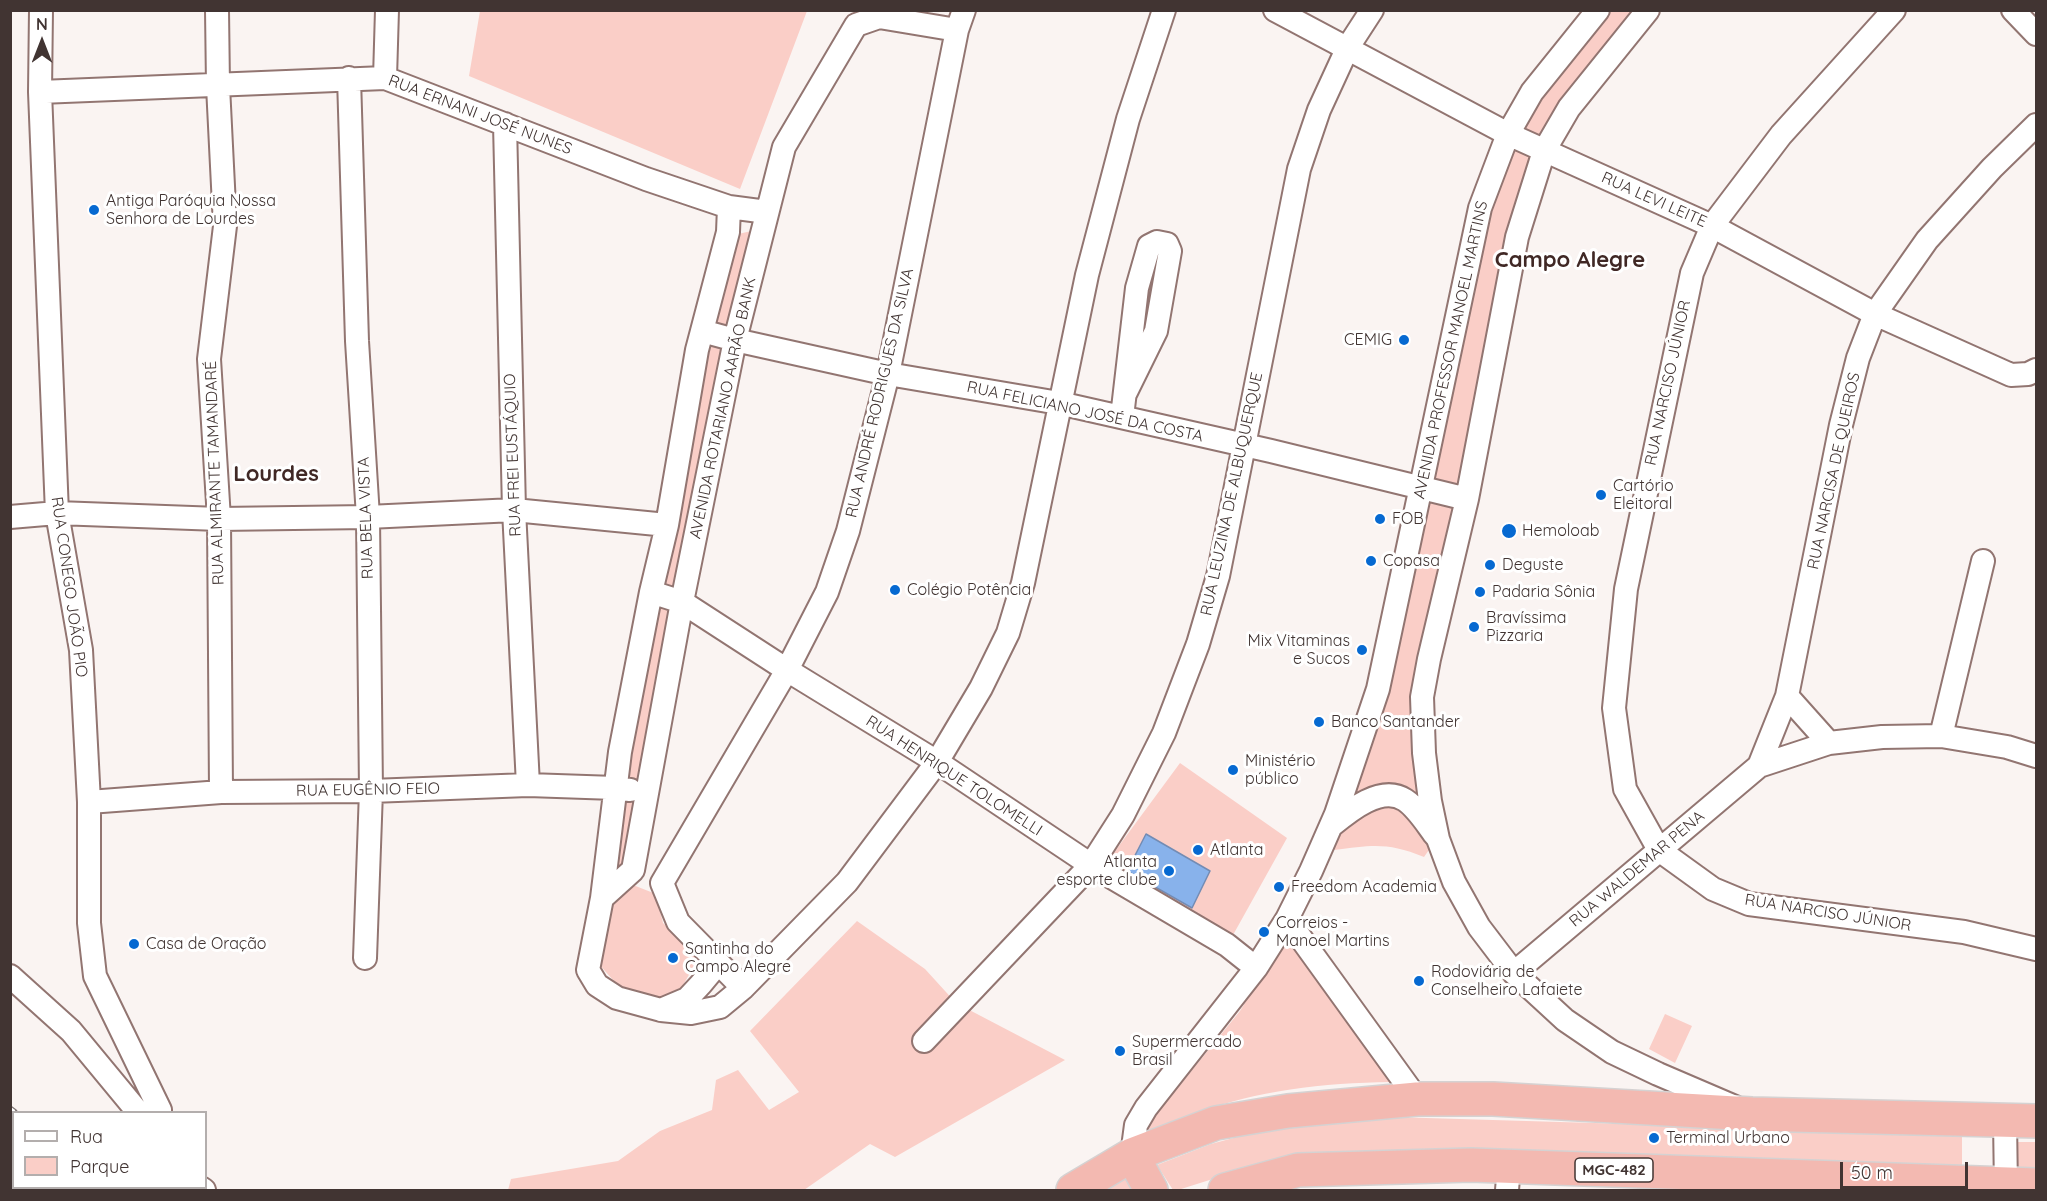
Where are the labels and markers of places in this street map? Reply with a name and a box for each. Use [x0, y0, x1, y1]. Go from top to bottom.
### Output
place label: Antiga Paróquia Nossa Senhora de Lourdes [106, 191, 276, 229]
marker: Antiga Paróquia Nossa Senhora de Lourdes [87, 203, 101, 217]
place label: CEMIG [1344, 330, 1392, 350]
marker: CEMIG [1397, 333, 1411, 347]
place label: Cartório Eleitoral [1613, 476, 1674, 514]
marker: Cartório Eleitoral [1594, 488, 1608, 502]
place label: FOB [1392, 509, 1424, 529]
marker: FOB [1373, 512, 1387, 526]
place label: Hemoloab [1522, 521, 1599, 541]
marker: Hemoloab [1500, 522, 1518, 540]
place label: Copasa [1383, 551, 1440, 571]
marker: Copasa [1364, 554, 1378, 568]
place label: Deguste [1502, 555, 1563, 575]
marker: Deguste [1483, 558, 1497, 572]
place label: Colégio Potência [907, 580, 1031, 600]
place label: Padaria Sônia [1492, 582, 1595, 602]
marker: Colégio Potência [888, 583, 902, 597]
marker: Padaria Sônia [1473, 585, 1487, 599]
place label: Bravíssima Pizzaria [1486, 608, 1566, 646]
marker: Bravíssima Pizzaria [1467, 620, 1481, 634]
place label: Mix Vitaminas e Sucos [1248, 631, 1350, 669]
marker: Mix Vitaminas e Sucos [1355, 643, 1369, 657]
place label: Banco Santander [1331, 712, 1460, 732]
marker: Banco Santander [1312, 715, 1326, 729]
place label: Ministério público [1245, 751, 1315, 789]
marker: Ministério público [1226, 763, 1240, 777]
place label: Atlanta [1210, 840, 1263, 860]
marker: Atlanta [1191, 843, 1205, 857]
place label: Atlanta esporte clube [1056, 852, 1157, 890]
marker: Atlanta esporte clube [1162, 864, 1176, 878]
place label: Freedom Academia [1291, 877, 1437, 897]
marker: Freedom Academia [1272, 880, 1286, 894]
place label: Correios - Manoel Martins [1276, 913, 1390, 951]
marker: Correios - Manoel Martins [1257, 925, 1271, 939]
place label: Casa de Oração [146, 934, 267, 954]
marker: Casa de Oração [127, 937, 141, 951]
place label: Santinha do Campo Alegre [685, 939, 791, 977]
marker: Santinha do Campo Alegre [666, 951, 680, 965]
place label: Rodoviária de Conselheiro Lafaiete [1431, 962, 1582, 1000]
marker: Rodoviária de Conselheiro Lafaiete [1412, 974, 1426, 988]
place label: Supermercado Brasil [1132, 1032, 1242, 1070]
marker: Supermercado Brasil [1113, 1044, 1127, 1058]
place label: Terminal Urbano [1666, 1128, 1790, 1148]
marker: Terminal Urbano [1647, 1131, 1661, 1145]

